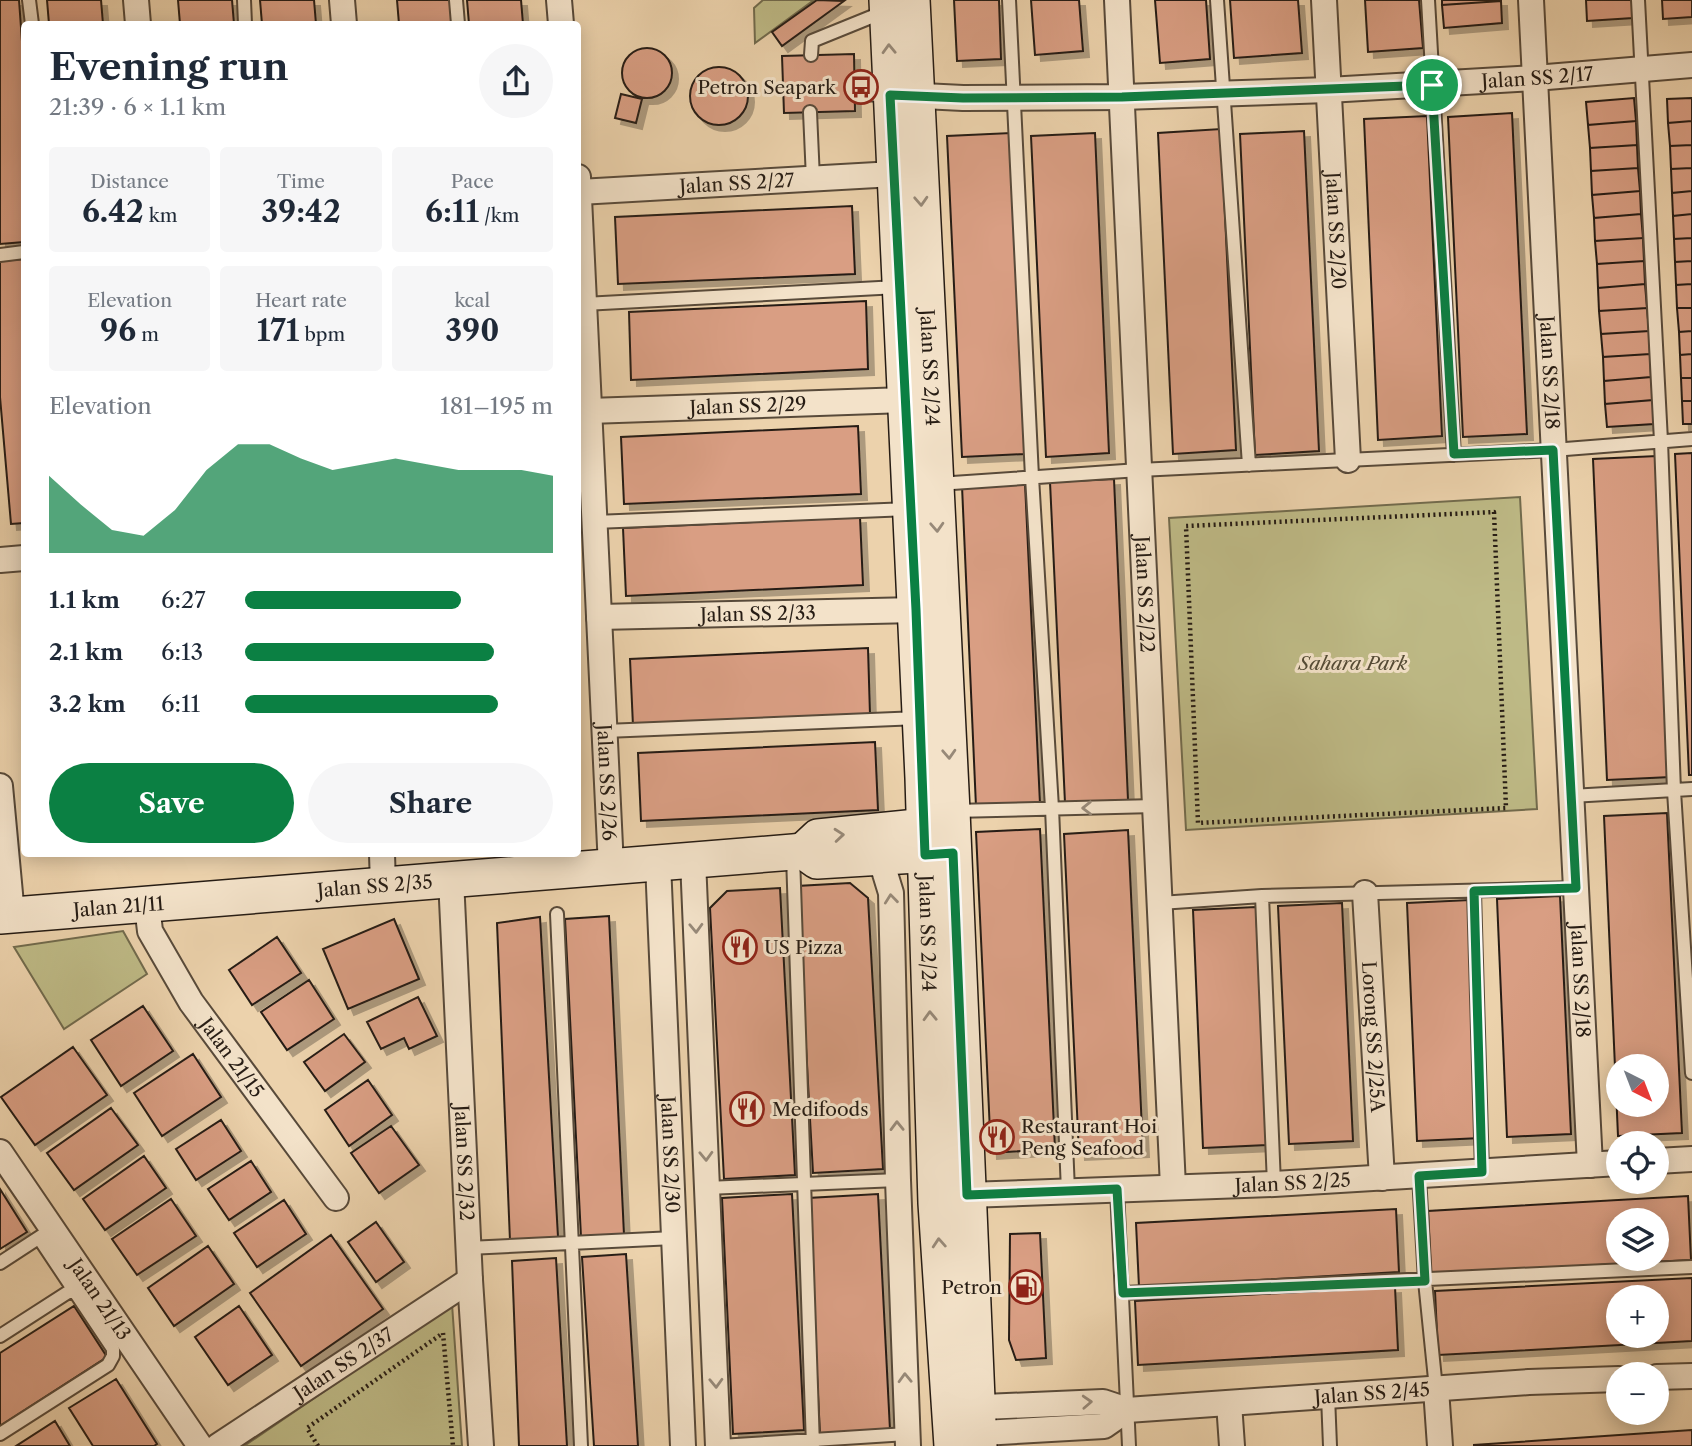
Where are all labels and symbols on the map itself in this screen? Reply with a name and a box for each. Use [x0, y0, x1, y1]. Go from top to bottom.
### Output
one-way arrow [881, 43, 896, 54]
pin [1402, 55, 1462, 115]
street label: Jalan SS 2/17 [1478, 62, 1595, 93]
bus stop icon: Petron Seapark [842, 68, 880, 106]
place label: Petron Seapark [697, 76, 837, 99]
street label: Jalan SS 2/27 [676, 168, 796, 198]
street label: Jalan SS 2/20 [1321, 168, 1351, 290]
one-way arrow [913, 196, 928, 207]
street label: Jalan SS 2/24 [916, 306, 944, 426]
street label: Jalan SS 2/18 [1535, 312, 1564, 430]
street label: Jalan SS 2/29 [686, 392, 807, 419]
one-way arrow [929, 521, 944, 532]
street label: Jalan SS 2/22 [1131, 533, 1159, 653]
street label: Jalan SS 2/33 [697, 601, 816, 626]
park label: Sahara Park [1298, 652, 1408, 675]
street label: Jalan SS 2/26 [593, 720, 621, 841]
one-way arrow [941, 749, 956, 760]
one-way arrow [1081, 800, 1092, 815]
one-way arrow [834, 828, 845, 843]
street label: Jalan SS 2/35 [313, 870, 433, 902]
street label: Jalan SS 2/24 [914, 871, 941, 992]
street label: Jalan 21/11 [69, 891, 165, 922]
one-way arrow [883, 893, 898, 905]
street label: Jalan SS 2/18 [1566, 920, 1595, 1038]
one-way arrow [689, 923, 704, 934]
restaurant icon: US Pizza [721, 928, 759, 966]
place label: US Pizza [764, 936, 843, 959]
street label: Lorong SS 2/25A [1358, 960, 1390, 1114]
one-way arrow [923, 1010, 938, 1021]
street label: Jalan 21/15 [193, 1011, 269, 1102]
north arrow [1606, 1054, 1670, 1116]
restaurant icon: Medifoods [728, 1090, 766, 1128]
street label: Jalan SS 2/30 [656, 1093, 685, 1214]
place label: Medifoods [772, 1098, 868, 1121]
street label: Jalan SS 2/32 [450, 1101, 479, 1221]
place label: Restaurant Hoi Peng Seafood [1021, 1115, 1157, 1160]
restaurant icon: Restaurant Hoi Peng Seafood [978, 1118, 1016, 1156]
one-way arrow [889, 1120, 904, 1131]
one-way arrow [699, 1150, 714, 1161]
street label: Jalan SS 2/25 [1231, 1168, 1351, 1197]
one-way arrow [932, 1237, 947, 1248]
street label: Jalan 21/13 [63, 1252, 136, 1344]
fuel station icon: Petron [1007, 1268, 1045, 1306]
place label: Petron [941, 1276, 1002, 1299]
street label: Jalan SS 2/37 [287, 1322, 398, 1406]
one-way arrow [898, 1372, 913, 1383]
street label: Jalan SS 2/45 [1310, 1377, 1431, 1409]
one-way arrow [708, 1378, 723, 1389]
one-way arrow [1082, 1395, 1093, 1410]

